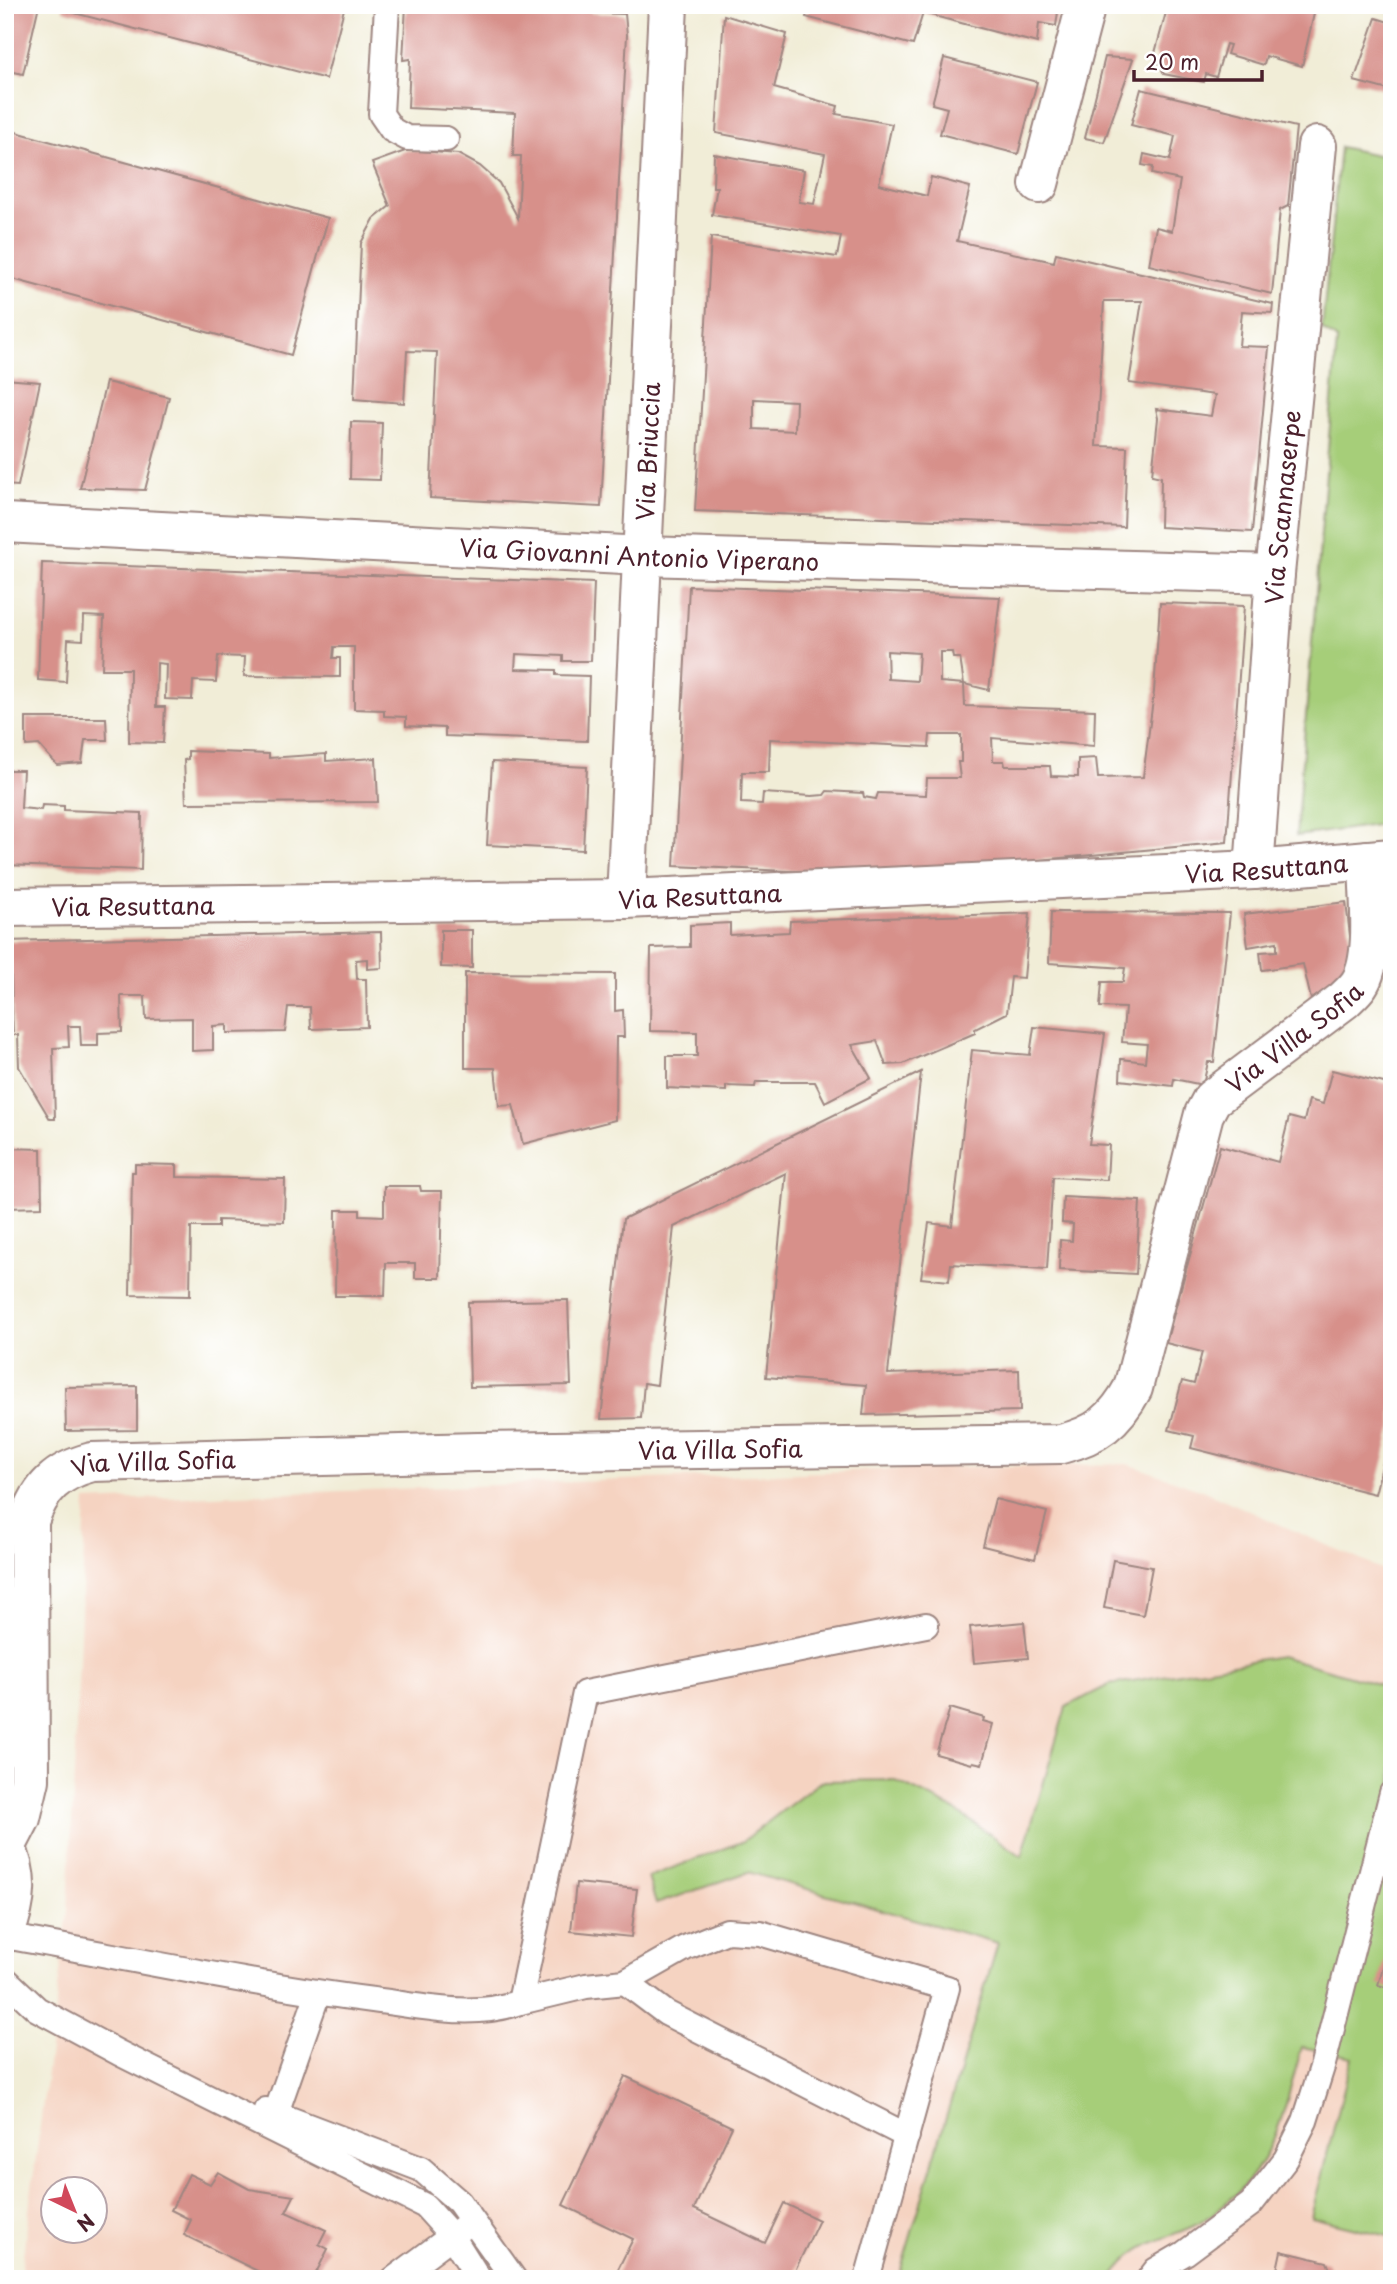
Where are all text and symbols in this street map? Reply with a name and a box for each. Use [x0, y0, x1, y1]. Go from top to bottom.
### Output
scale bar [1134, 38, 1262, 82]
text: 20 m [1145, 45, 1199, 77]
street label: Via Briuccia [626, 381, 668, 522]
street label: Via Scannaserpe [1255, 408, 1309, 606]
street label: Via Giovanni Antonio Viperano [458, 529, 820, 579]
street label: Via Resuttana [1184, 844, 1349, 891]
street label: Via Resuttana [617, 874, 782, 917]
street label: Via Resuttana [51, 886, 215, 924]
street label: Via Villa Sofia [1217, 973, 1371, 1101]
street label: Via Villa Sofia [638, 1430, 803, 1468]
street label: Via Villa Sofia [66, 1440, 237, 1485]
north arrow [38, 2176, 108, 2246]
text: N [71, 2208, 101, 2239]

